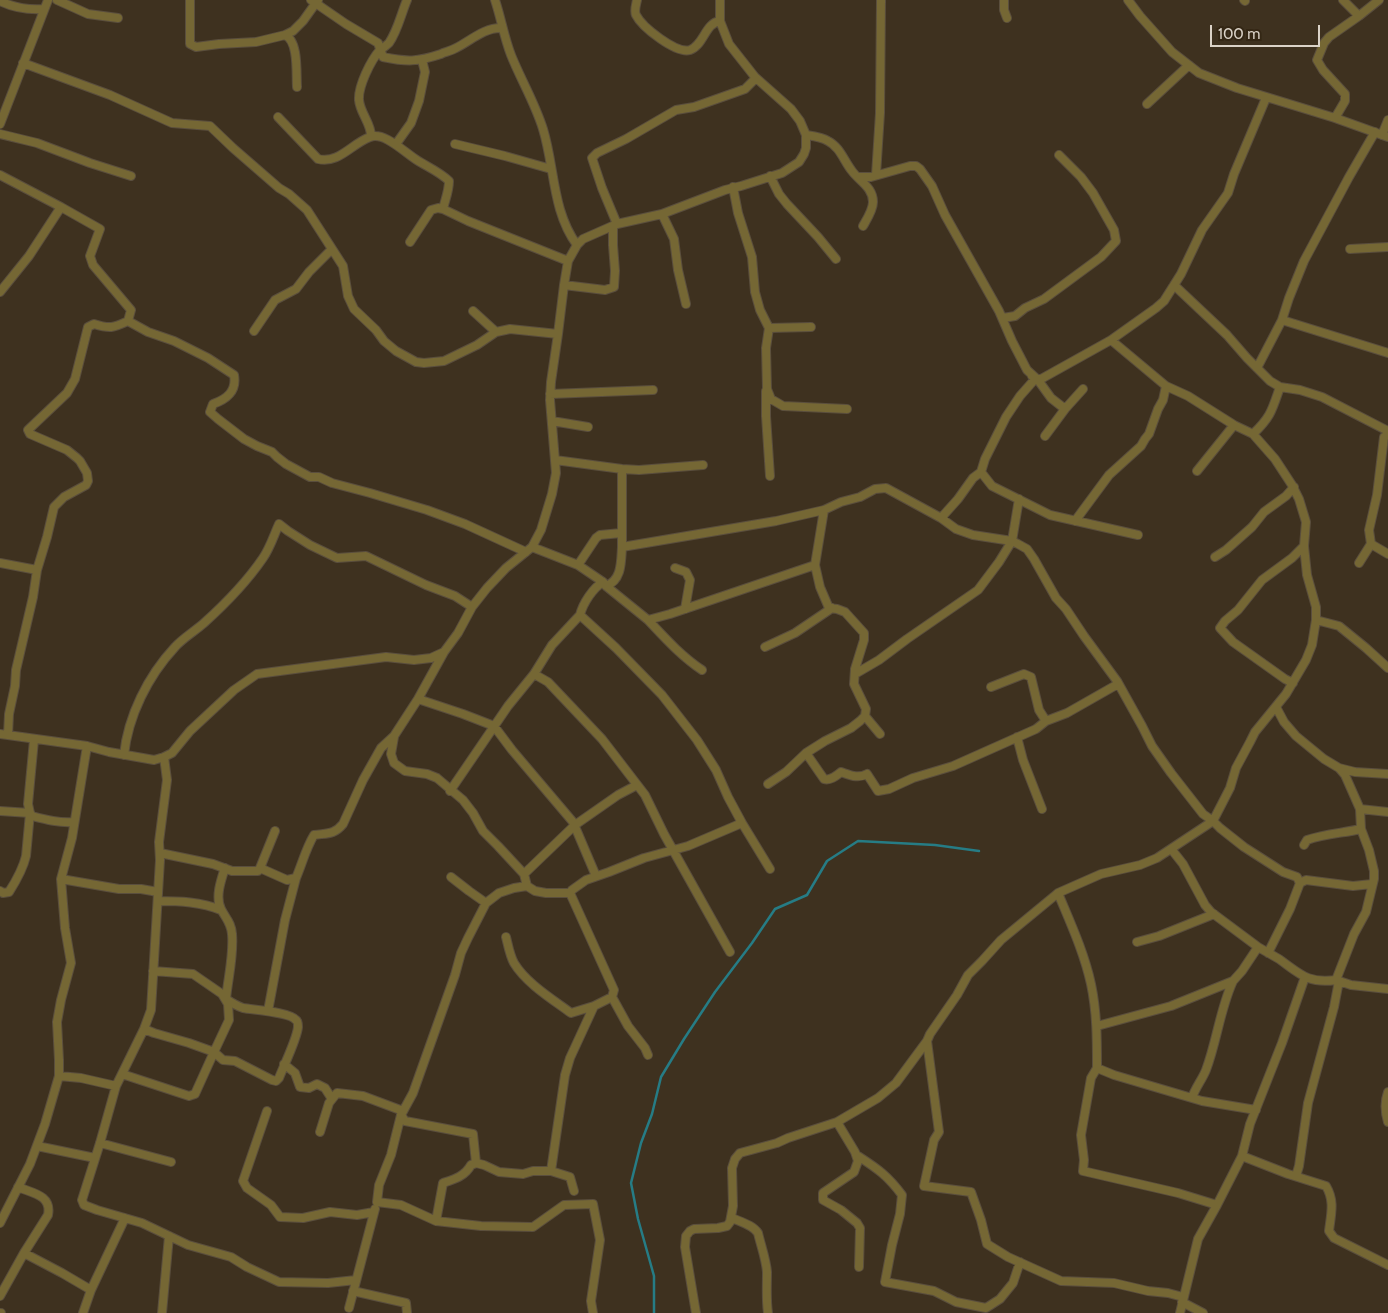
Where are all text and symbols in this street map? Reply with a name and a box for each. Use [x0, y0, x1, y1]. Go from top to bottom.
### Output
scale bar [1213, 15, 1323, 47]
text: 100 m [1218, 25, 1260, 43]

